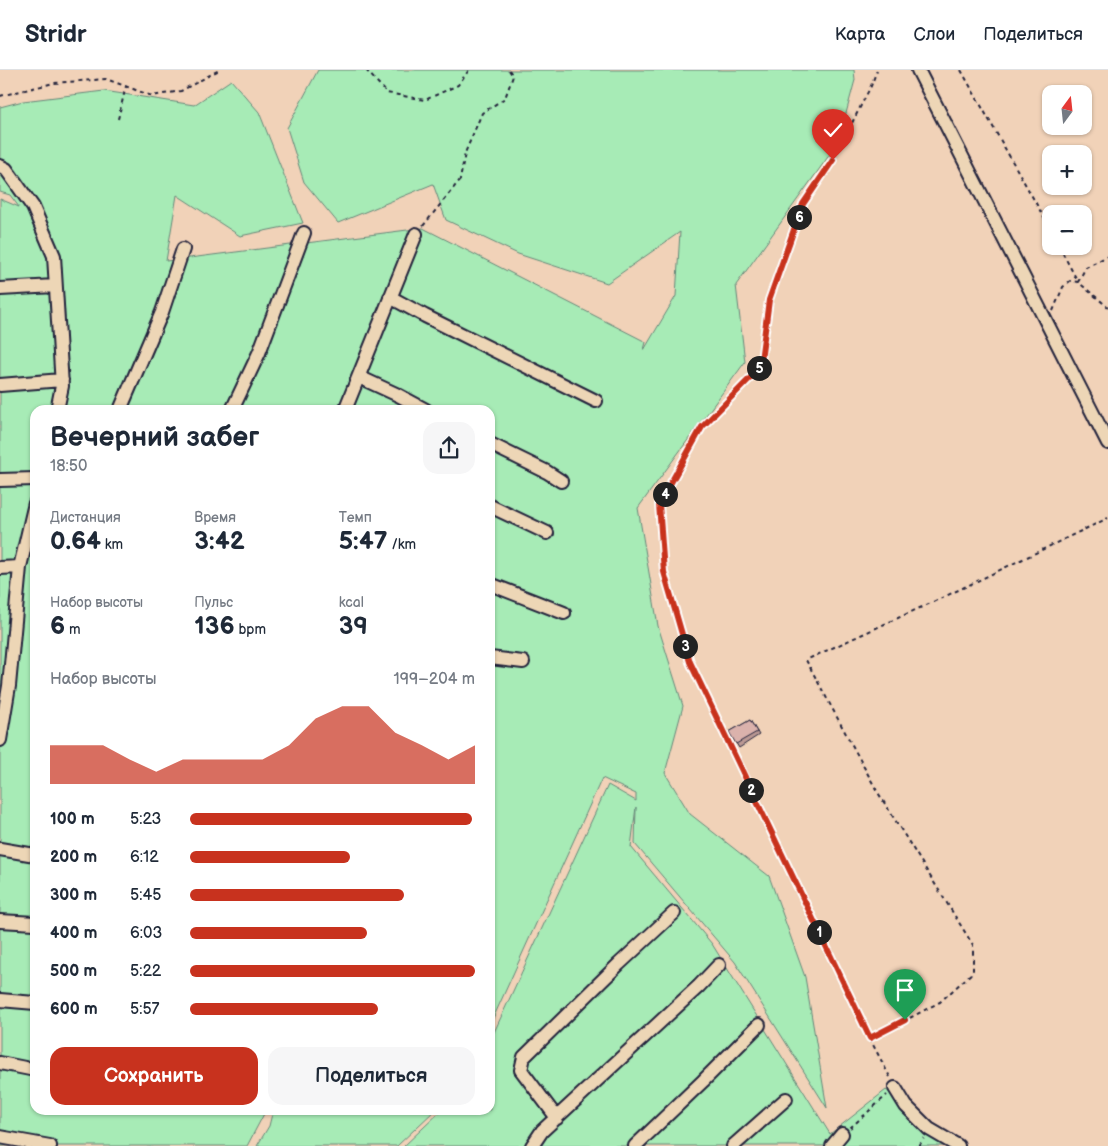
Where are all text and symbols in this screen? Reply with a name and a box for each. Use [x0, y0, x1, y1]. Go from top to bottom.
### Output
text: Stridr [25, 20, 87, 49]
text: Карта [835, 24, 885, 45]
text: Слои [913, 24, 955, 45]
text: Поделиться [983, 24, 1083, 45]
north arrow [1042, 85, 1092, 135]
map controls [1042, 85, 1092, 255]
pin [812, 109, 854, 160]
icon: check [819, 116, 847, 144]
button: + [1042, 145, 1092, 195]
pin: 6 [786, 204, 812, 230]
button: − [1042, 205, 1092, 255]
text: 6 [795, 209, 804, 226]
pin: 5 [746, 356, 772, 380]
text: 5 [755, 360, 764, 377]
text: Вечерний забег [50, 421, 259, 454]
button: share [423, 422, 475, 474]
text: 18:50 [50, 457, 87, 476]
pin: 4 [652, 482, 678, 506]
text: 4 [661, 486, 670, 503]
text: Дистанция [50, 509, 121, 526]
text: Время [194, 509, 236, 526]
text: Темп [339, 509, 372, 526]
text: 0.64 [50, 526, 101, 557]
text: 3:42 [194, 526, 245, 557]
text: 5:47 [339, 526, 388, 557]
text: km [101, 536, 123, 553]
text: /km [388, 536, 416, 553]
text: Набор высоты [50, 594, 143, 611]
text: Пульс [194, 594, 233, 611]
text: kcal [339, 594, 364, 611]
text: 6 [50, 611, 65, 642]
text: 136 [194, 611, 235, 642]
text: 39 [339, 611, 368, 642]
text: m [65, 621, 81, 638]
text: bpm [235, 621, 266, 638]
pin: 3 [672, 634, 698, 658]
text: 3 [681, 638, 690, 655]
text: Набор высоты [50, 670, 157, 689]
text: 199–204 m [394, 670, 475, 689]
pin: 2 [738, 778, 764, 802]
text: 2 [747, 782, 756, 799]
text: 100 m [50, 810, 95, 829]
text: 5:23 [130, 810, 161, 829]
text: 200 m [50, 848, 97, 867]
text: 6:12 [130, 848, 159, 867]
text: 300 m [50, 886, 97, 905]
text: 5:45 [130, 886, 161, 905]
pin: 1 [806, 920, 832, 944]
text: 400 m [50, 924, 97, 943]
text: 6:03 [130, 924, 162, 943]
text: 1 [817, 924, 822, 941]
text: 500 m [50, 962, 97, 981]
text: 5:22 [130, 962, 161, 981]
pin [884, 969, 926, 1020]
icon: arrive [891, 976, 919, 1004]
text: 600 m [50, 1000, 98, 1019]
text: 5:57 [130, 1000, 159, 1019]
button: Сохранить [50, 1047, 258, 1105]
button: Поделиться [268, 1047, 475, 1105]

